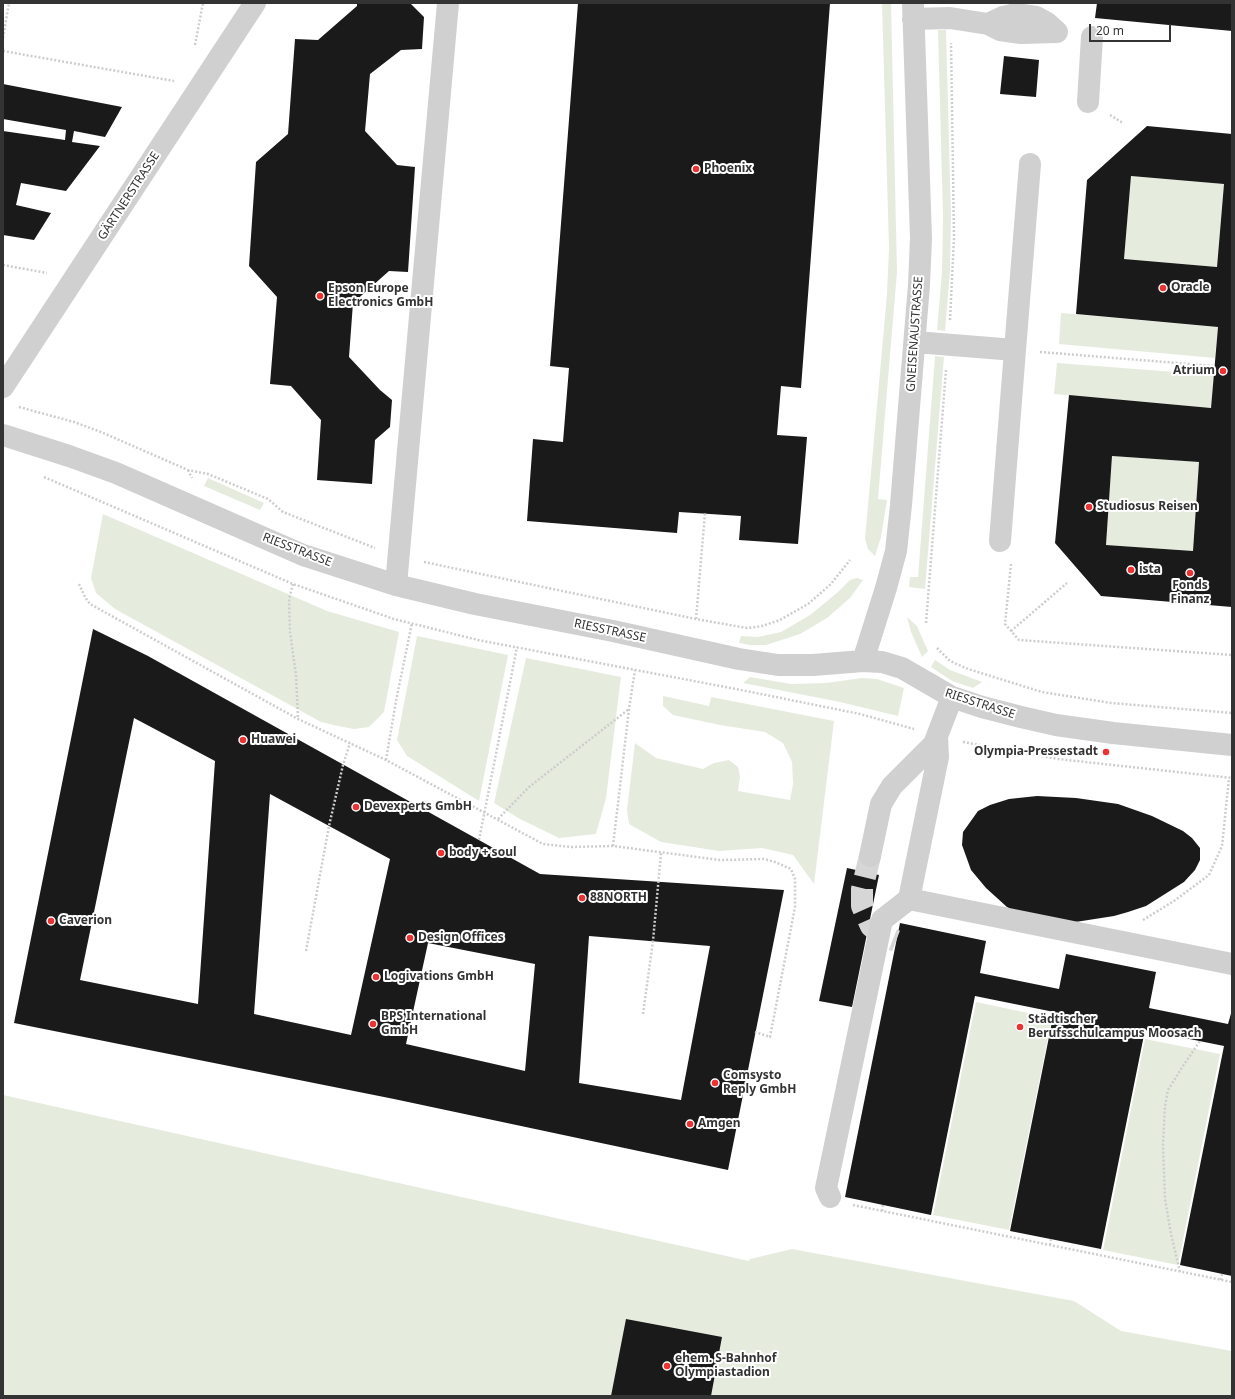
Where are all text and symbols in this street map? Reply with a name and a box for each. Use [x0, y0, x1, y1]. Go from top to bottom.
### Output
scale bar [1091, 16, 1173, 42]
text: 20 m [1096, 22, 1124, 39]
street label: GÄRTNERSTRASSE [95, 149, 163, 243]
place label: Phoenix [704, 162, 752, 176]
marker: Phoenix [691, 164, 701, 174]
street label: GNEISENAUSTRASSE [904, 276, 926, 392]
place label: Oracle [1171, 281, 1210, 295]
place label: Epson Europe Electronics GmbH [328, 282, 433, 310]
marker: Oracle [1158, 283, 1168, 293]
marker: Epson Europe Electronics GmbH [315, 291, 325, 301]
place label: Atrium [1173, 364, 1215, 378]
marker: Atrium [1218, 366, 1228, 376]
place label: Studiosus Reisen [1097, 500, 1198, 514]
marker: Studiosus Reisen [1084, 502, 1094, 512]
street label: RIESSTRASSE [260, 530, 334, 570]
place label: ista [1139, 563, 1161, 577]
marker: ista [1126, 565, 1136, 575]
marker: Fonds Finanz [1185, 568, 1195, 578]
place label: Fonds Finanz [1171, 579, 1209, 607]
street label: RIESSTRASSE [573, 616, 647, 646]
street label: RIESSTRASSE [943, 686, 1017, 722]
place label: Huawei [251, 733, 296, 747]
marker: Huawei [238, 735, 248, 745]
place label: Olympia-Pressestadt [974, 745, 1098, 759]
marker: Olympia-Pressestadt [1101, 747, 1111, 757]
place label: Devexperts GmbH [364, 800, 472, 814]
marker: Devexperts GmbH [351, 802, 361, 812]
place label: body + soul [449, 846, 517, 860]
marker: body + soul [436, 848, 446, 858]
place label: 88NORTH [590, 891, 647, 905]
marker: 88NORTH [577, 893, 587, 903]
place label: Caverion [59, 914, 112, 928]
marker: Caverion [46, 916, 56, 926]
place label: Design Offices [418, 931, 504, 945]
marker: Design Offices [405, 933, 415, 943]
place label: Logivations GmbH [384, 970, 494, 984]
marker: Logivations GmbH [371, 972, 381, 982]
place label: BPS International GmbH [381, 1010, 486, 1038]
place label: Städtischer Berufsschulcampus Moosach [1028, 1013, 1201, 1041]
marker: BPS International GmbH [368, 1019, 378, 1029]
marker: Städtischer Berufsschulcampus Moosach [1015, 1022, 1025, 1032]
place label: Comsysto Reply GmbH [723, 1069, 796, 1097]
marker: Comsysto Reply GmbH [710, 1078, 720, 1088]
place label: Amgen [698, 1117, 741, 1131]
marker: Amgen [685, 1119, 695, 1129]
place label: ehem. S-Bahnhof Olympiastadion [675, 1352, 776, 1380]
marker: ehem. S-Bahnhof Olympiastadion [662, 1361, 672, 1371]

